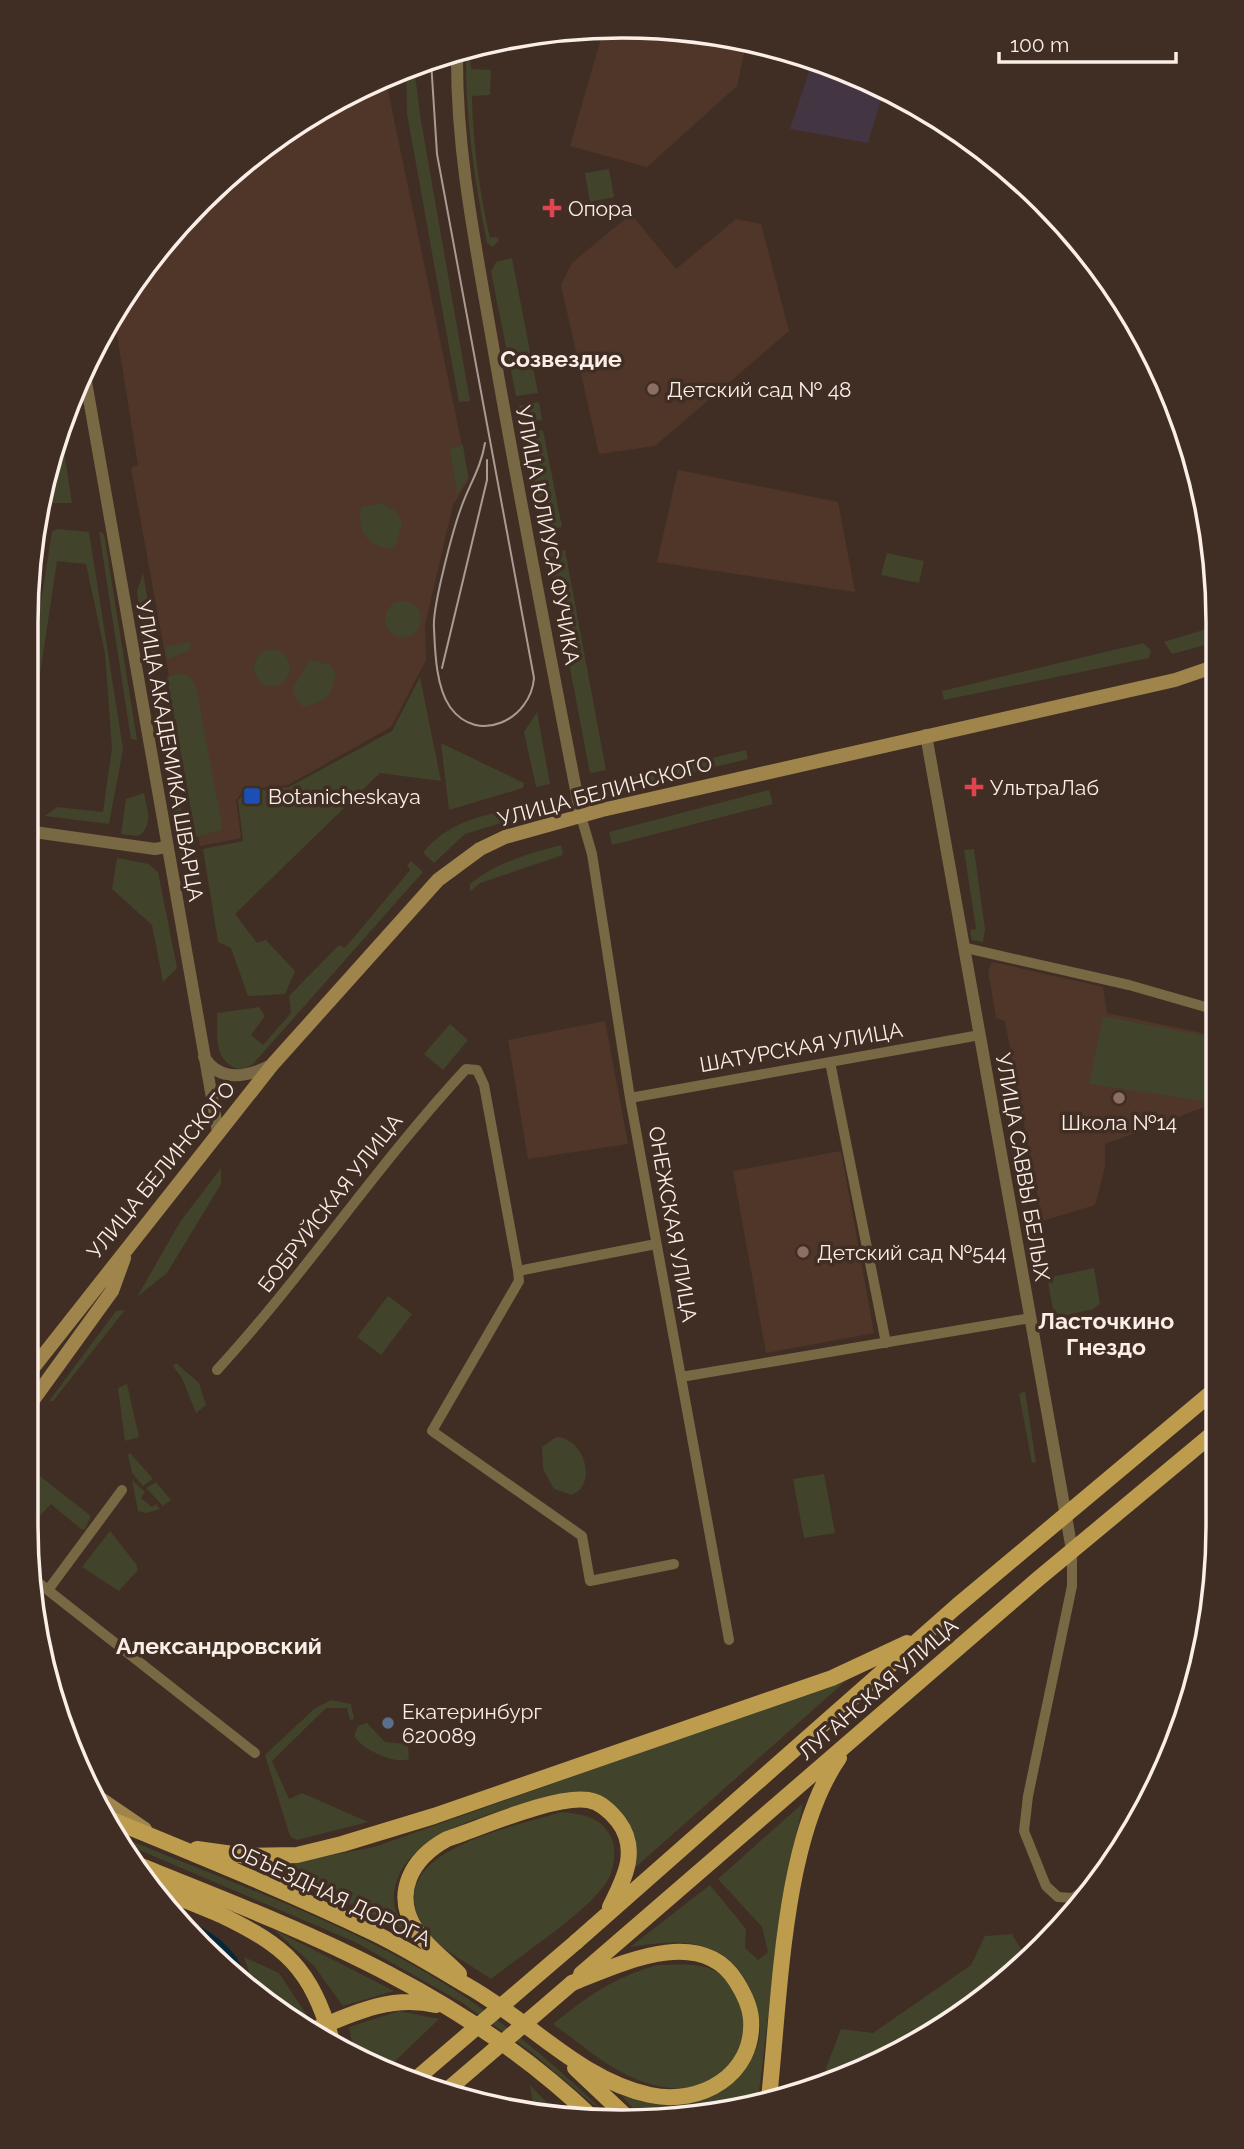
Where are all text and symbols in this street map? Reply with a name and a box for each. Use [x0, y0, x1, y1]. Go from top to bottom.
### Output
scale bar [999, 21, 1176, 65]
text: 100 m [1010, 32, 1069, 57]
place label: Опора [568, 196, 633, 221]
marker: Опора [542, 198, 562, 218]
district label: Созвездие [500, 345, 622, 372]
place label: Детский сад № 48 [667, 377, 852, 402]
marker: Детский сад № 48 [645, 381, 661, 397]
street label: УЛИЦА ЮЛИУСА ФУЧИКА [511, 403, 585, 667]
street label: УЛИЦА АКАДЕМИКА ШВАРЦА [131, 599, 209, 903]
street label: УЛИЦА БЕЛИНСКОГО [495, 750, 715, 832]
place label: УльтраЛаб [990, 775, 1099, 800]
marker: УльтраЛаб [964, 777, 984, 797]
place label: Botanicheskaya [268, 784, 421, 809]
marker: Botanicheskaya [242, 786, 262, 806]
street label: ШАТУРСКАЯ УЛИЦА [697, 1017, 905, 1077]
street label: УЛИЦА САВВЫ БЕЛЫХ [991, 1051, 1055, 1284]
street label: УЛИЦА БЕЛИНСКОГО [82, 1076, 240, 1264]
marker: Школа №14 [1111, 1090, 1127, 1106]
street label: БОБРУЙСКАЯ УЛИЦА [253, 1109, 407, 1297]
place label: Школа №14 [1061, 1110, 1177, 1135]
street label: ОНЕЖСКАЯ УЛИЦА [643, 1124, 703, 1324]
place label: Детский сад №544 [817, 1240, 1007, 1265]
marker: Детский сад №544 [795, 1244, 811, 1260]
district label: Ласточкино Гнездо [1038, 1307, 1174, 1360]
street label: ЛУГАНСКАЯ УЛИЦА [793, 1613, 963, 1765]
district label: Александровский [116, 1632, 322, 1659]
place label: Екатеринбург 620089 [402, 1699, 543, 1748]
marker: Екатеринбург 620089 [380, 1715, 396, 1731]
street label: ОБЪЕЗДНАЯ ДОРОГА [227, 1837, 435, 1951]

